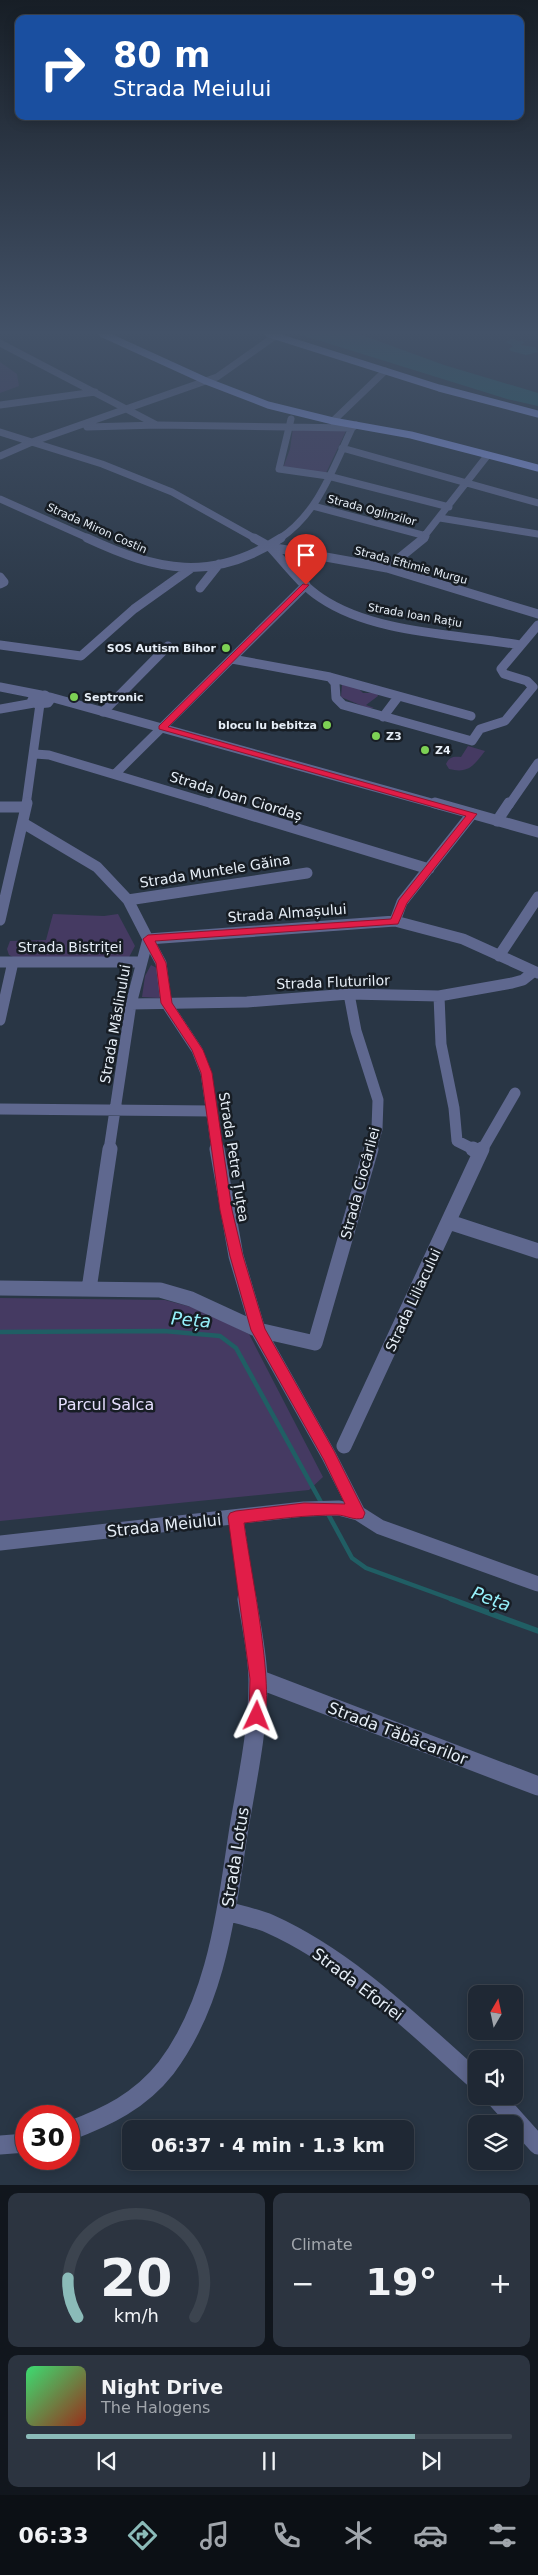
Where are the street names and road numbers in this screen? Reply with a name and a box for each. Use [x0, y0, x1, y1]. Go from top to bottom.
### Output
street label: Strada Oglinzilor [326, 492, 418, 529]
street label: Strada Miron Costin [45, 500, 149, 556]
street label: Strada Eftimie Murgu [353, 544, 469, 587]
street label: Strada Ioan Rațiu [367, 601, 463, 630]
street label: Strada Ioan Ciordaș [168, 768, 304, 825]
street label: Strada Muntele Găina [139, 851, 291, 891]
street label: Strada Almașului [227, 901, 347, 926]
street label: Strada Bistriței [18, 939, 122, 956]
street label: Strada Măslinului [97, 963, 133, 1085]
street label: Strada Fluturilor [276, 972, 390, 992]
street label: Strada Petre Țuțea [215, 1091, 252, 1223]
street label: Strada Ciocârliei [337, 1125, 383, 1241]
street label: Strada Liliacului [382, 1246, 444, 1354]
street label: Strada Meiului [106, 1510, 222, 1541]
street label: Strada Tăbăcarilor [325, 1698, 471, 1769]
street label: Strada Lotus [218, 1806, 253, 1908]
street label: Strada Eforiei [309, 1944, 407, 2025]

